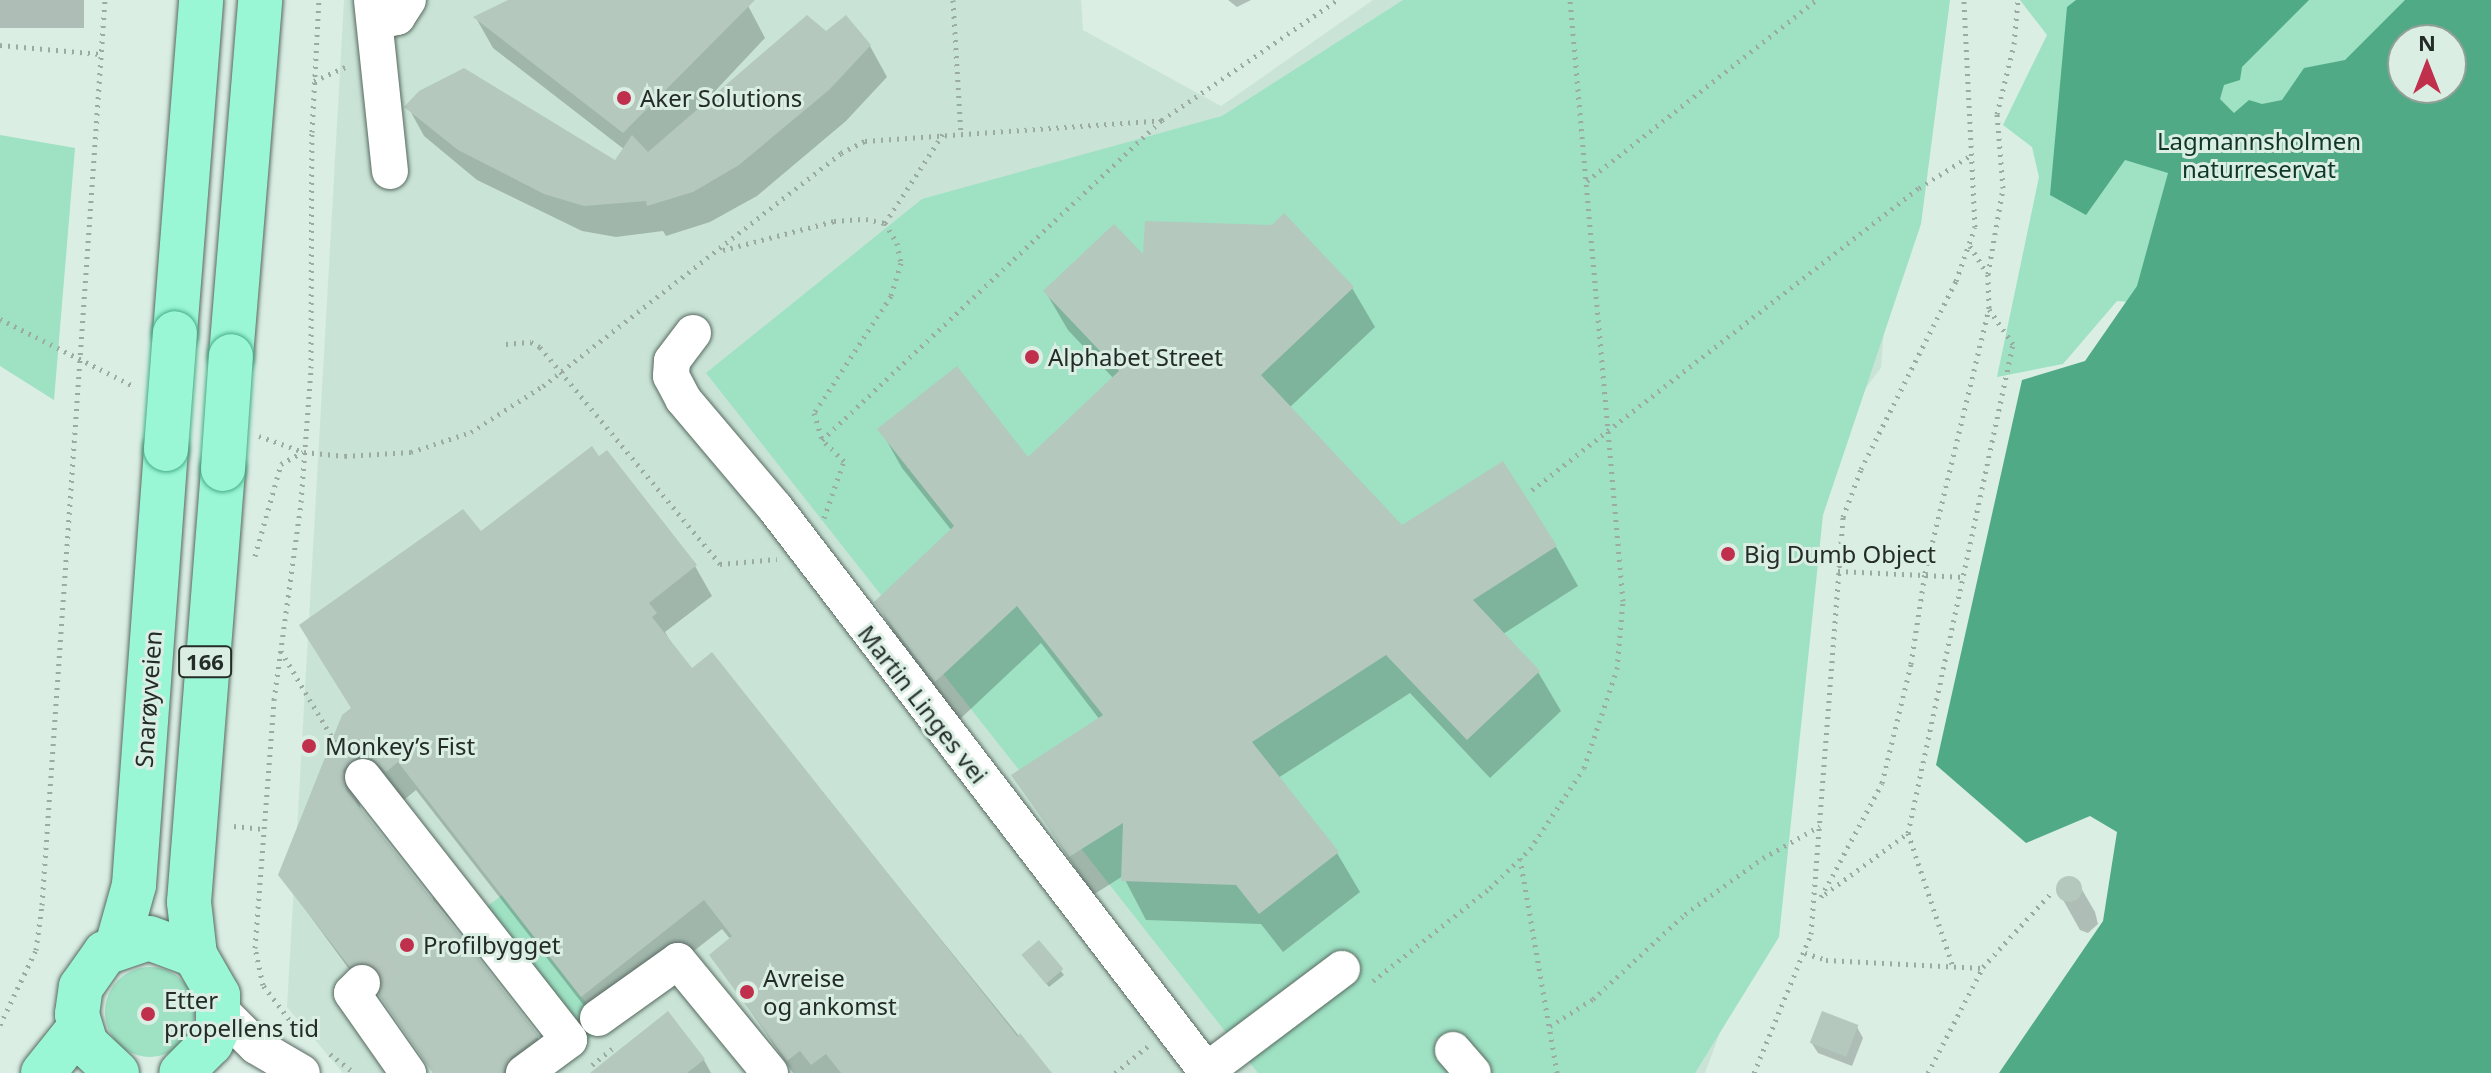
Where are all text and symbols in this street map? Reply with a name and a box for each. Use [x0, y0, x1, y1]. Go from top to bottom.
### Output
north arrow [2387, 24, 2467, 104]
text: N [2418, 27, 2436, 57]
place label: Aker Solutions [640, 84, 802, 112]
marker: Aker Solutions [615, 89, 633, 107]
park label: Lagmannsholmen naturreservat [2157, 127, 2361, 183]
place label: Alphabet Street [1048, 343, 1223, 371]
marker: Alphabet Street [1023, 348, 1041, 366]
place label: Big Dumb Object [1744, 540, 1936, 568]
marker: Big Dumb Object [1719, 545, 1737, 563]
street label: Martin Linges vei [852, 619, 994, 789]
street label: Snarøyveien [129, 629, 167, 769]
road number: 166 [177, 644, 233, 680]
place label: Monkey’s Fist [325, 732, 475, 760]
marker: Monkey’s Fist [300, 737, 318, 755]
place label: Profilbygget [423, 931, 560, 959]
marker: Profilbygget [398, 936, 416, 954]
place label: Avreise og ankomst [763, 964, 897, 1020]
marker: Avreise og ankomst [738, 983, 756, 1001]
place label: Etter propellens tid [164, 986, 319, 1042]
marker: Etter propellens tid [139, 1005, 157, 1023]

